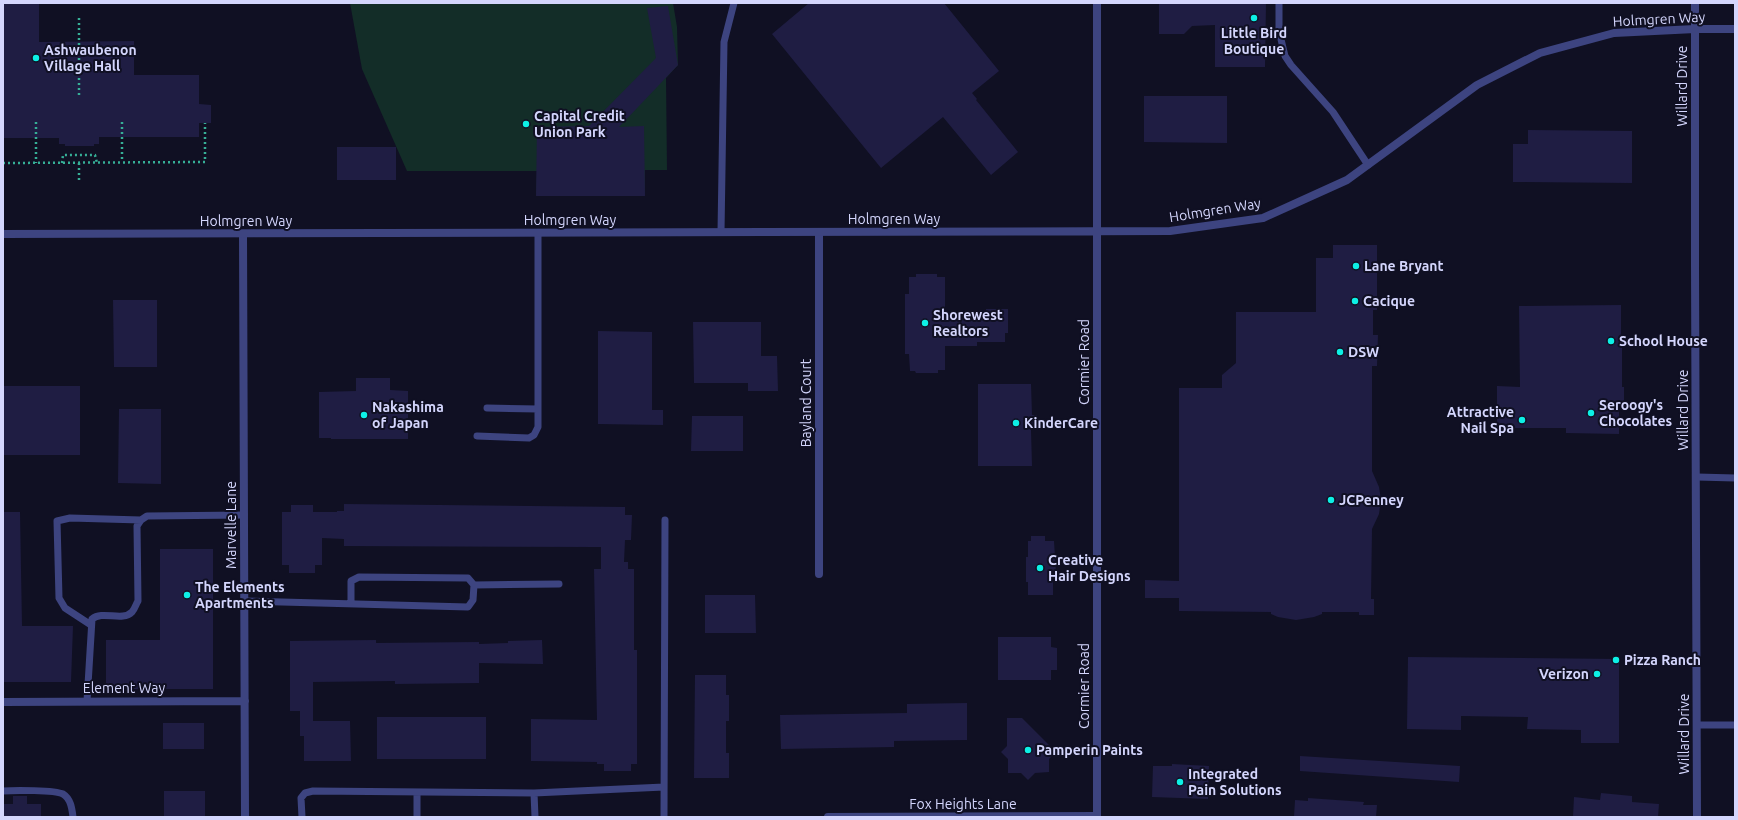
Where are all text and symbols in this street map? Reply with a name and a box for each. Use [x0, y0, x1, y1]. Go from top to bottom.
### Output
street label: Holmgren Way [1612, 9, 1706, 29]
marker: Little Bird Boutique [1249, 13, 1259, 23]
place label: Little Bird Boutique [1221, 25, 1287, 57]
place label: Ashwaubenon Village Hall [44, 42, 137, 74]
street label: Willard Drive [1674, 46, 1690, 126]
marker: Ashwaubenon Village Hall [31, 53, 41, 63]
place label: Capital Credit Union Park [534, 108, 625, 140]
marker: Capital Credit Union Park [521, 119, 531, 129]
street label: Holmgren Way [1168, 195, 1262, 225]
street label: Holmgren Way [848, 211, 941, 227]
street label: Holmgren Way [524, 212, 617, 228]
street label: Holmgren Way [200, 213, 293, 229]
place label: Lane Bryant [1364, 258, 1444, 274]
marker: Lane Bryant [1351, 261, 1361, 271]
place label: Cacique [1363, 293, 1415, 309]
marker: Cacique [1350, 296, 1360, 306]
place label: Shorewest Realtors [933, 307, 1003, 339]
marker: Shorewest Realtors [920, 318, 930, 328]
street label: Cormier Road [1076, 319, 1092, 405]
place label: School House [1619, 333, 1708, 349]
marker: School House [1606, 336, 1616, 346]
place label: DSW [1348, 344, 1379, 360]
marker: DSW [1335, 347, 1345, 357]
street label: Bayland Court [798, 358, 814, 447]
street label: Willard Drive [1675, 370, 1691, 450]
place label: Seroogy's Chocolates [1599, 397, 1672, 429]
place label: Nakashima of Japan [372, 399, 444, 431]
place label: Attractive Nail Spa [1447, 404, 1514, 436]
marker: Seroogy's Chocolates [1586, 408, 1596, 418]
marker: Nakashima of Japan [359, 410, 369, 420]
place label: KinderCare [1024, 415, 1098, 431]
marker: Attractive Nail Spa [1517, 415, 1527, 425]
marker: KinderCare [1011, 418, 1021, 428]
street label: Marvelle Lane [223, 481, 239, 569]
place label: JCPenney [1339, 492, 1404, 508]
marker: JCPenney [1326, 495, 1336, 505]
place label: Creative Hair Designs [1048, 552, 1131, 584]
marker: Creative Hair Designs [1035, 563, 1045, 573]
place label: The Elements Apartments [195, 579, 285, 611]
marker: The Elements Apartments [182, 590, 192, 600]
street label: Cormier Road [1076, 643, 1092, 729]
place label: Pizza Ranch [1624, 652, 1701, 668]
marker: Pizza Ranch [1611, 655, 1621, 665]
place label: Verizon [1539, 666, 1589, 682]
marker: Verizon [1592, 669, 1602, 679]
street label: Element Way [83, 680, 165, 696]
street label: Willard Drive [1676, 694, 1692, 774]
place label: Pamperin Paints [1036, 742, 1143, 758]
marker: Pamperin Paints [1023, 745, 1033, 755]
place label: Integrated Pain Solutions [1188, 766, 1282, 798]
marker: Integrated Pain Solutions [1175, 777, 1185, 787]
street label: Fox Heights Lane [909, 796, 1017, 812]

